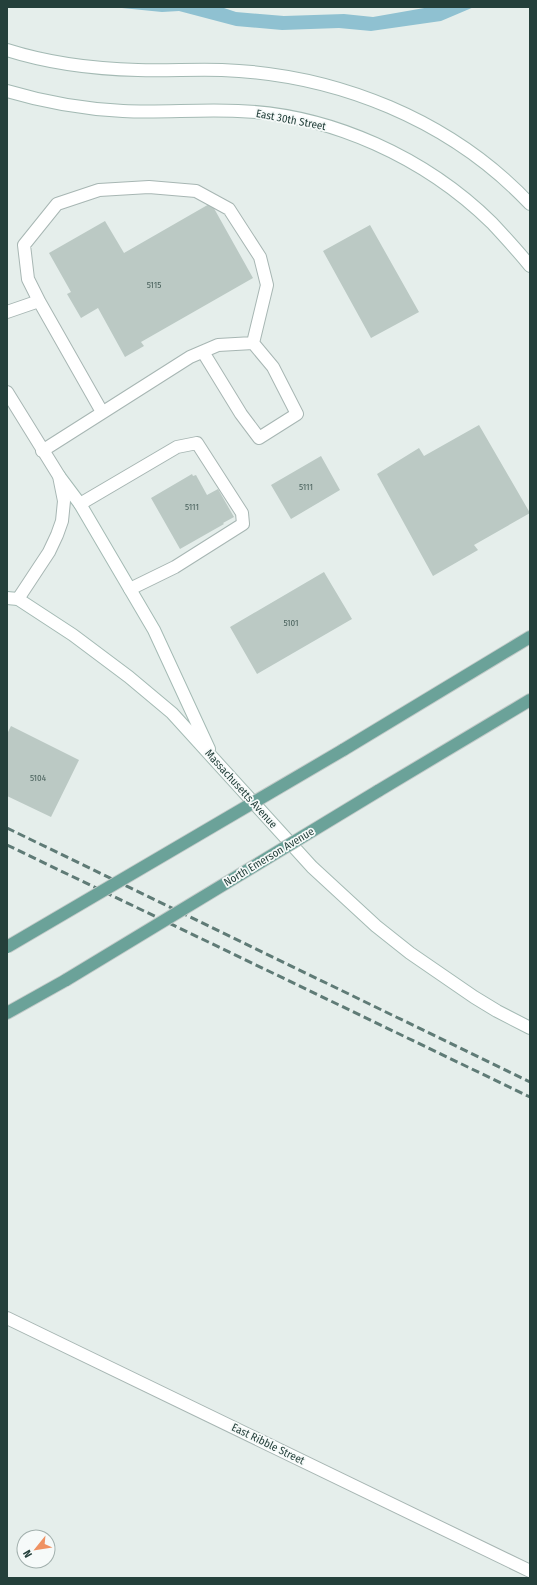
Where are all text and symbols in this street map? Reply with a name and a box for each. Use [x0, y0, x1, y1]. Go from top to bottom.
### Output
street label: East 30th Street [255, 107, 327, 133]
house number: 5115 [147, 280, 161, 290]
house number: 5111 [299, 482, 313, 492]
house number: 5111 [185, 502, 199, 512]
house number: 5101 [283, 618, 299, 628]
street label: Massachusetts Avenue [202, 747, 280, 831]
house number: 5104 [30, 773, 47, 783]
street label: North Emerson Avenue [222, 825, 316, 889]
street label: East Ribble Street [229, 1421, 307, 1467]
north arrow [16, 1529, 56, 1569]
text: N [20, 1548, 35, 1560]

